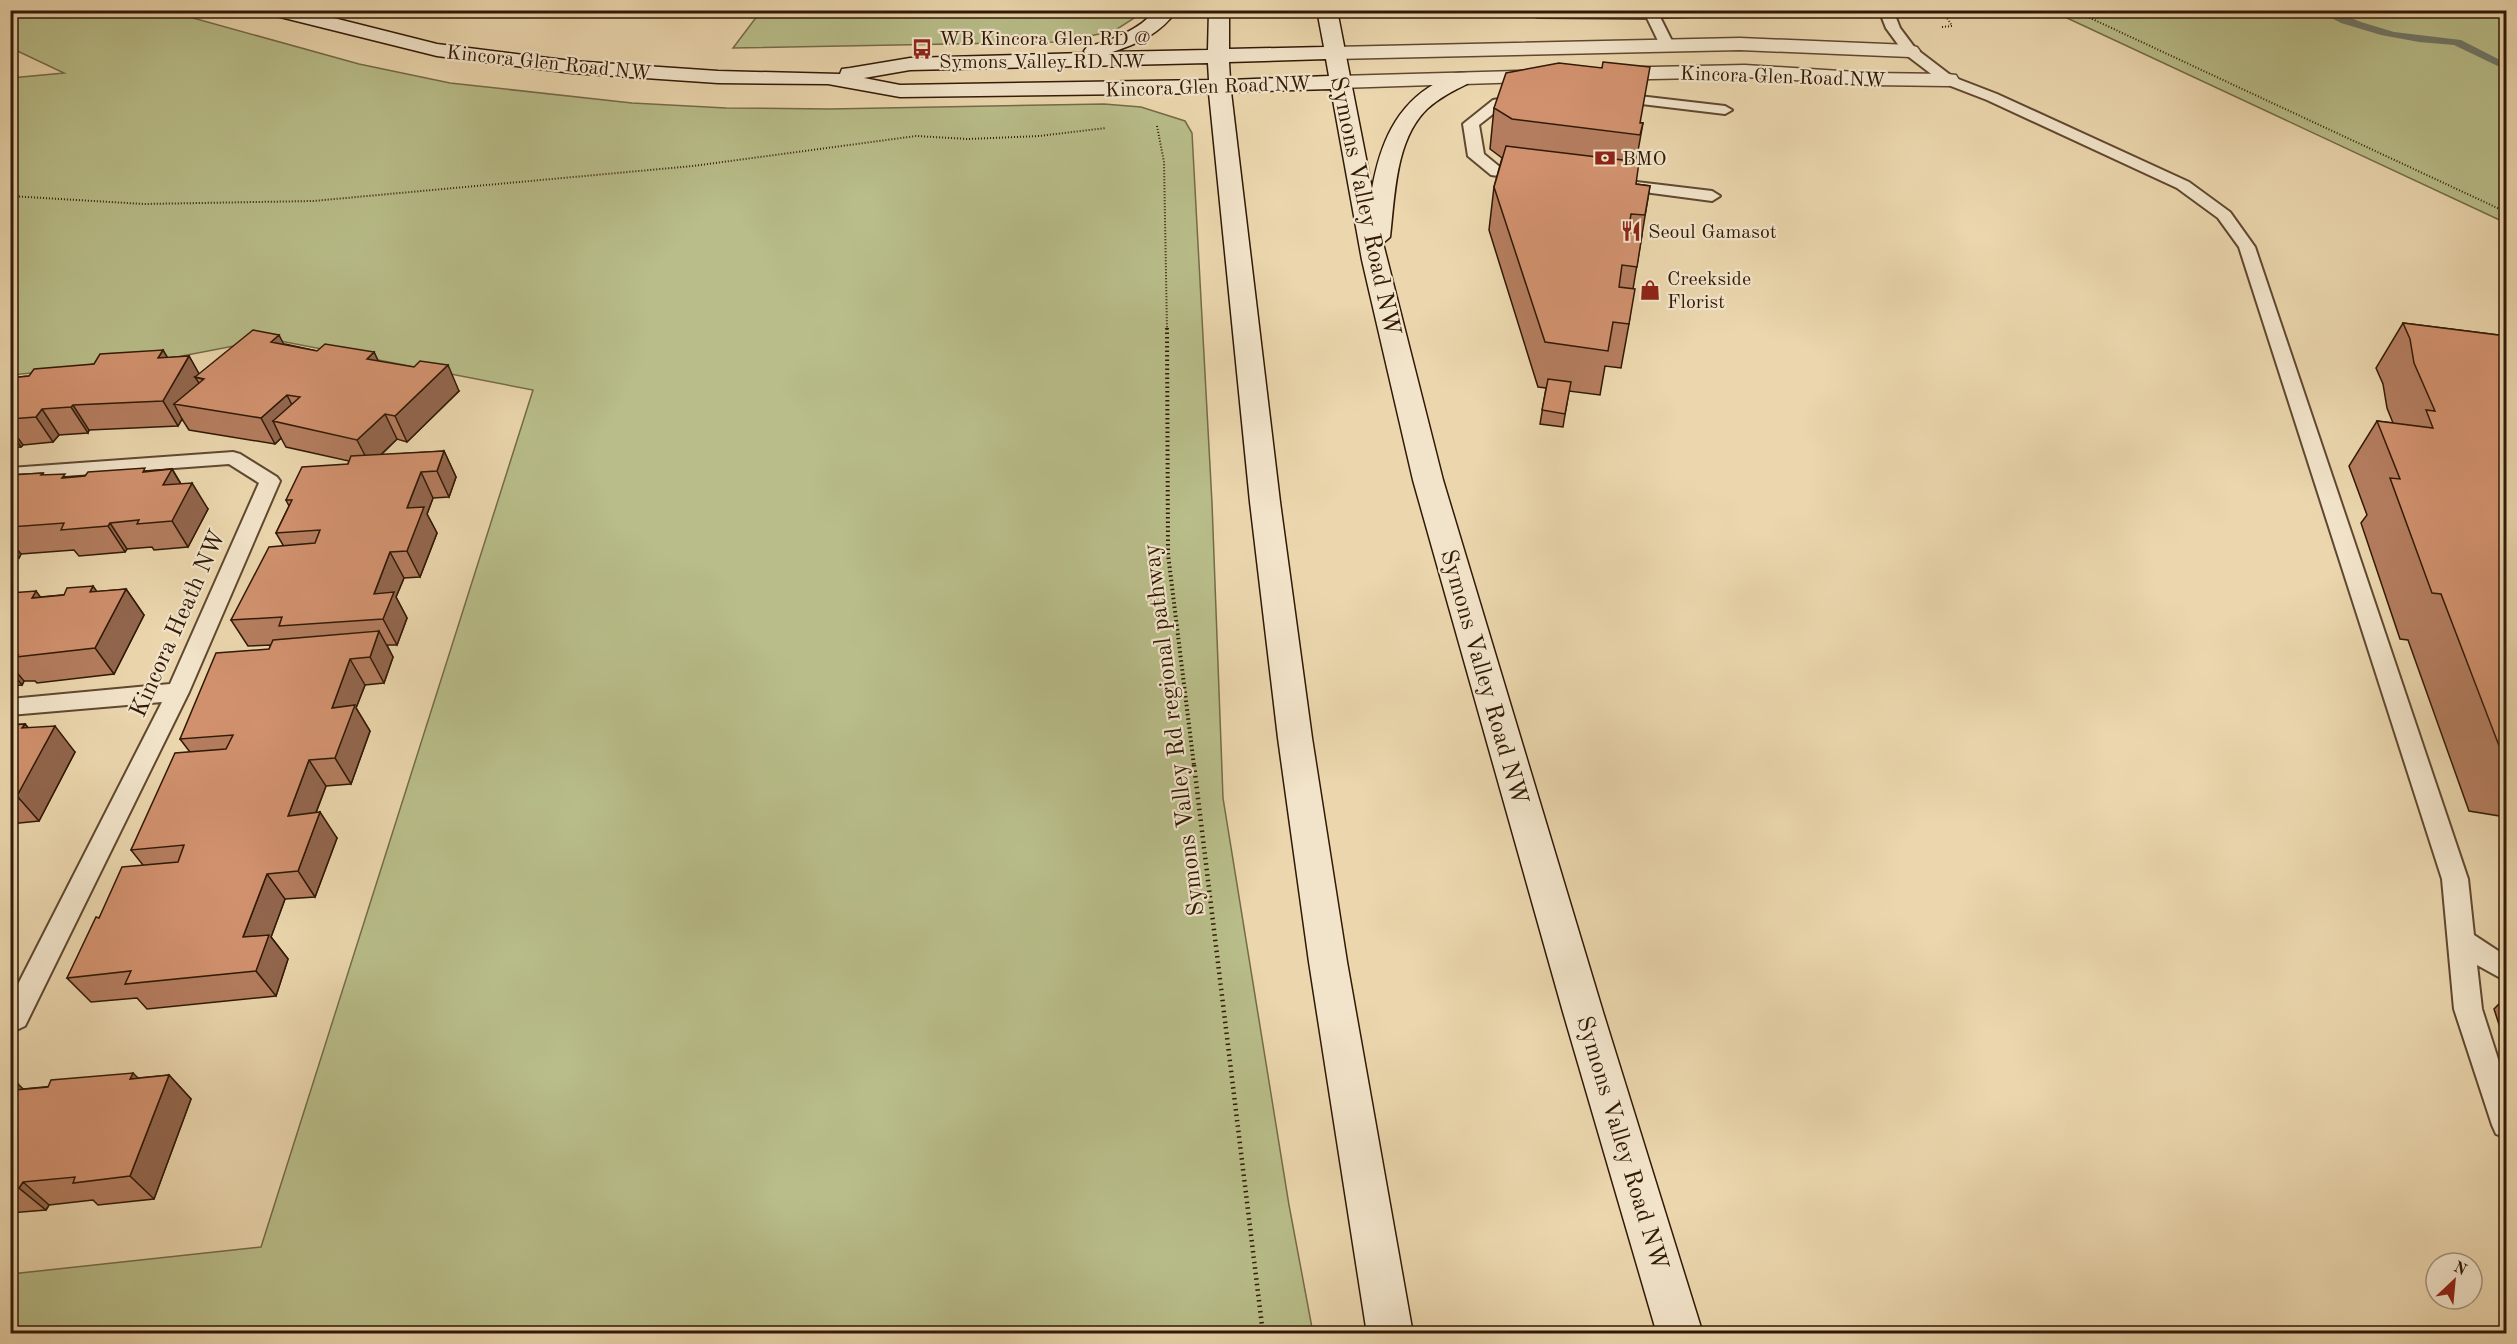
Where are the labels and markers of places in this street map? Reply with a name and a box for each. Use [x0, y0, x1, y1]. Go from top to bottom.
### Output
place label: WB Kincora Glen RD @ Symons Valley RD NW [939, 30, 1151, 73]
bus stop icon: WB Kincora Glen RD @ Symons Valley RD NW [910, 37, 934, 61]
bank icon: BMO [1593, 146, 1617, 170]
place label: BMO [1622, 150, 1667, 170]
restaurant icon: Seoul Gamasot [1619, 219, 1643, 243]
place label: Seoul Gamasot [1648, 223, 1777, 243]
place label: Creekside Florist [1667, 270, 1751, 313]
shop icon: Creekside Florist [1638, 278, 1662, 302]

